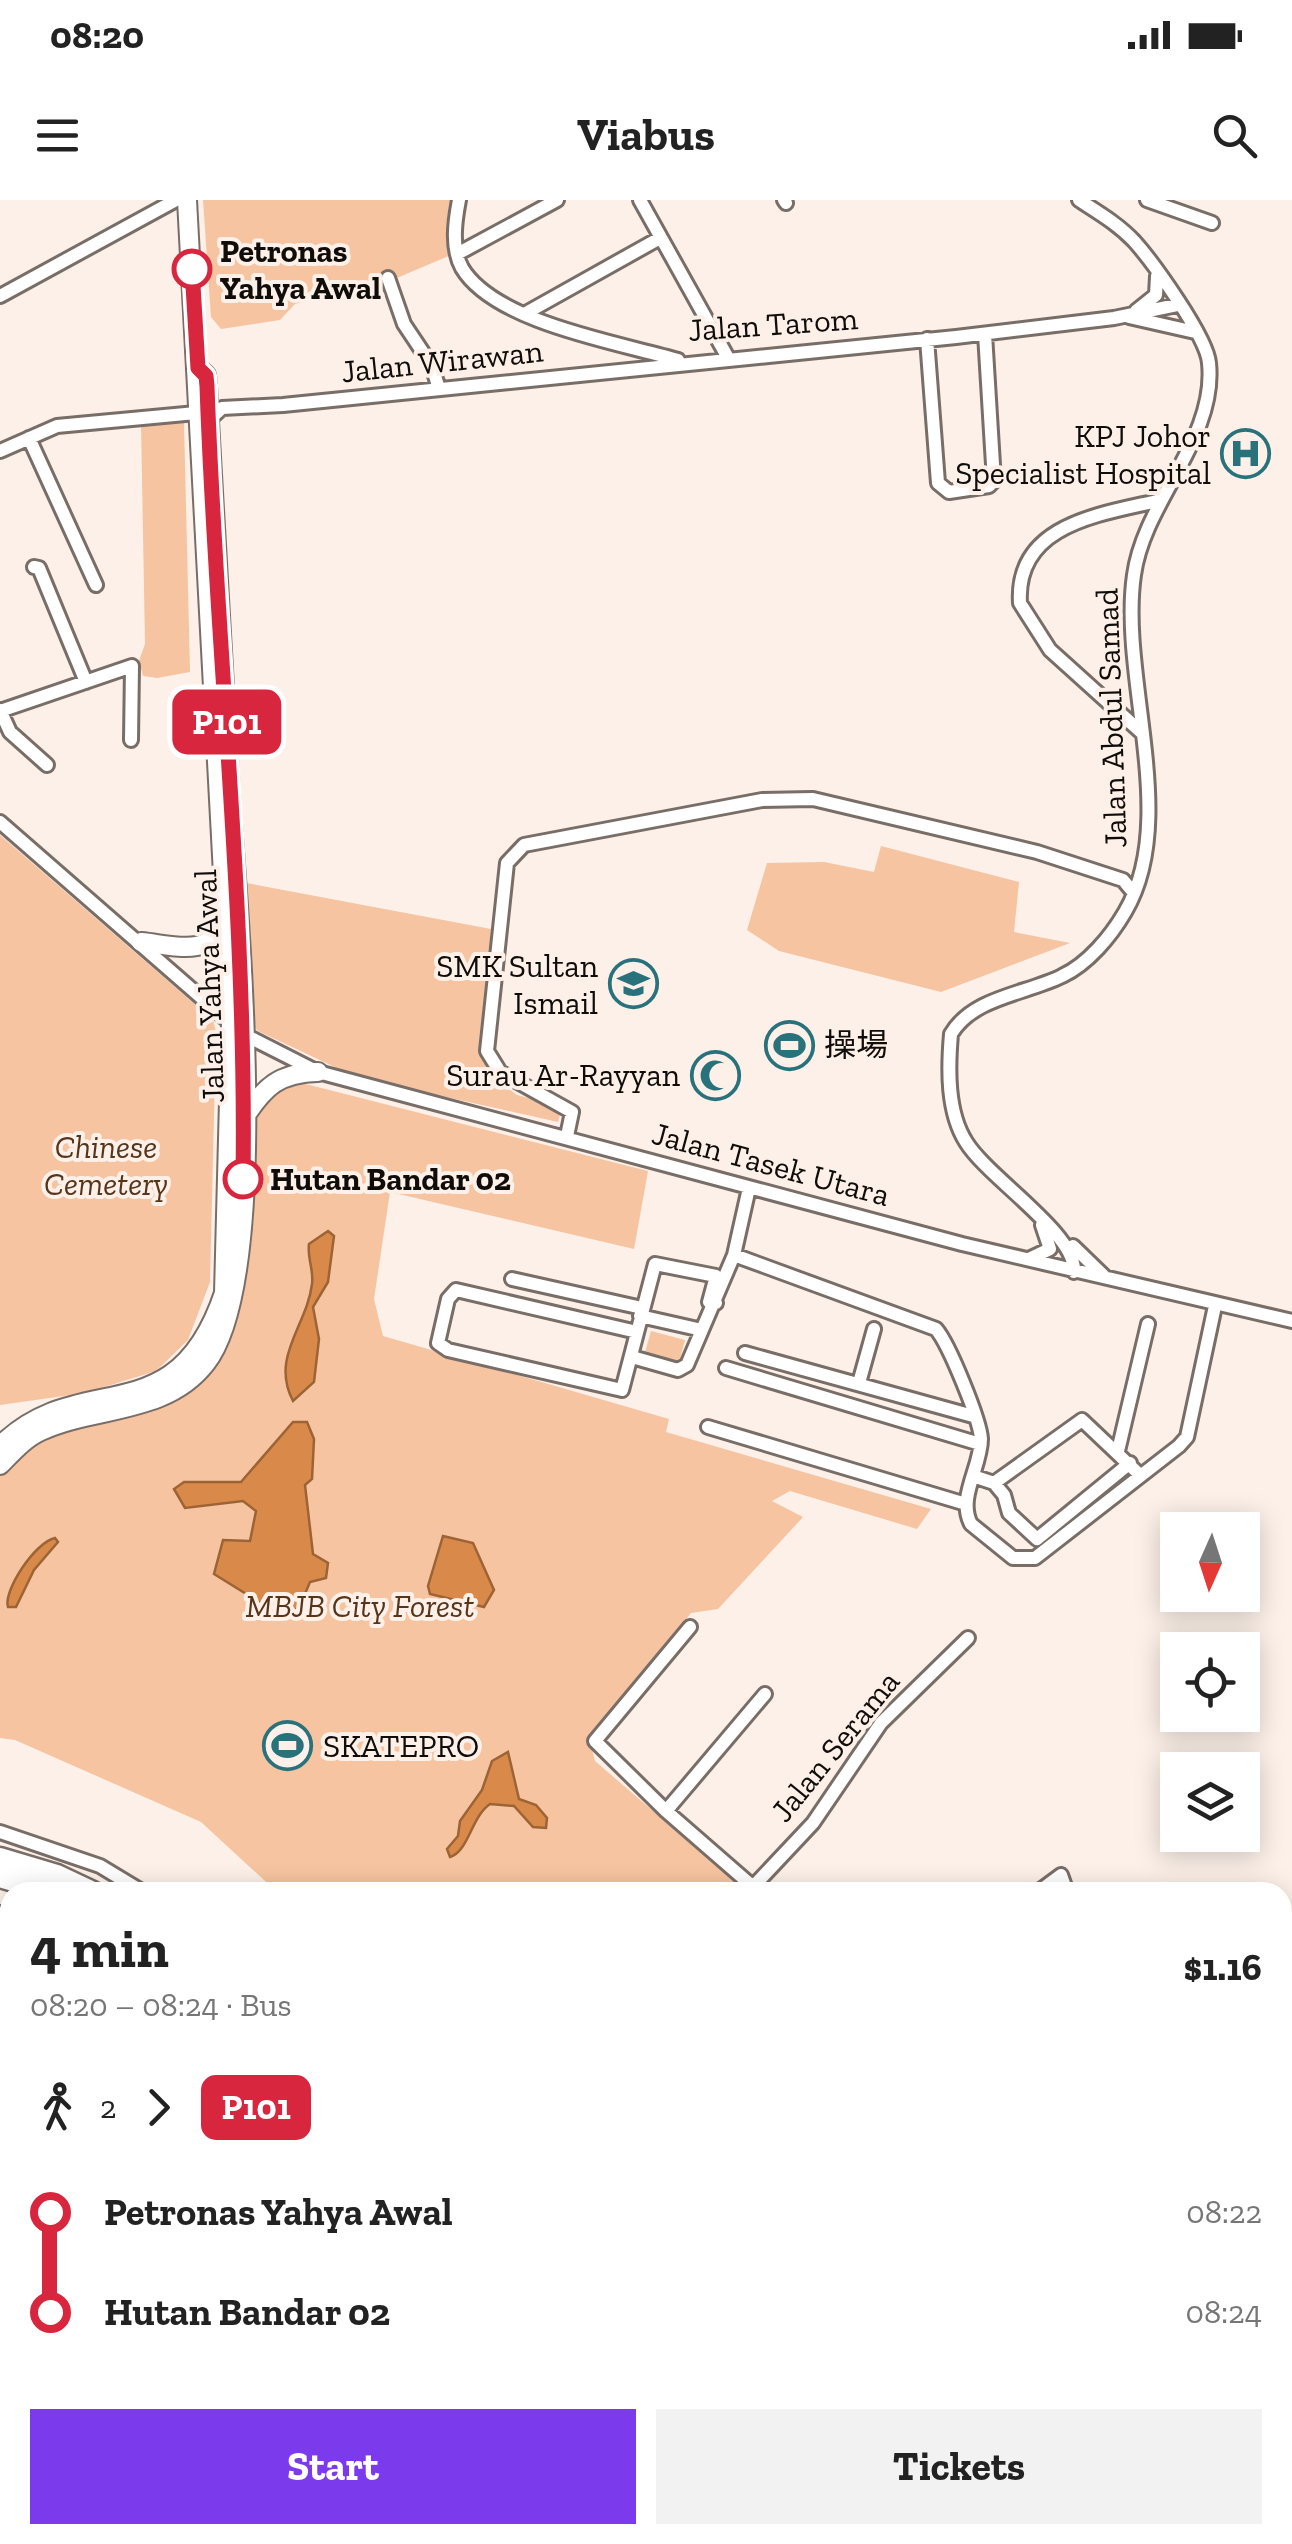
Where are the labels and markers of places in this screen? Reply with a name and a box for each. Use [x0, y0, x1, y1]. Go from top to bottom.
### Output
place label: Petronas Yahya Awal [220, 232, 381, 307]
marker: Petronas Yahya Awal [173, 250, 211, 288]
place label: KPJ Johor Specialist Hospital [955, 417, 1211, 492]
hospital icon: KPJ Johor Specialist Hospital [1220, 428, 1272, 480]
place label: SMK Sultan Ismail [436, 947, 599, 1022]
school or university icon: SMK Sultan Ismail [607, 958, 659, 1010]
sports icon: 操場 [763, 1019, 815, 1071]
place label: 操場 [824, 1026, 888, 1064]
mosque icon: Surau Ar-Rayyan [689, 1049, 741, 1101]
place label: Surau Ar-Rayyan [446, 1056, 681, 1094]
marker: Hutan Bandar 02 [224, 1160, 262, 1198]
place label: Hutan Bandar 02 [270, 1160, 511, 1198]
sports icon: SKATEPRO [262, 1720, 314, 1772]
place label: SKATEPRO [323, 1727, 479, 1765]

